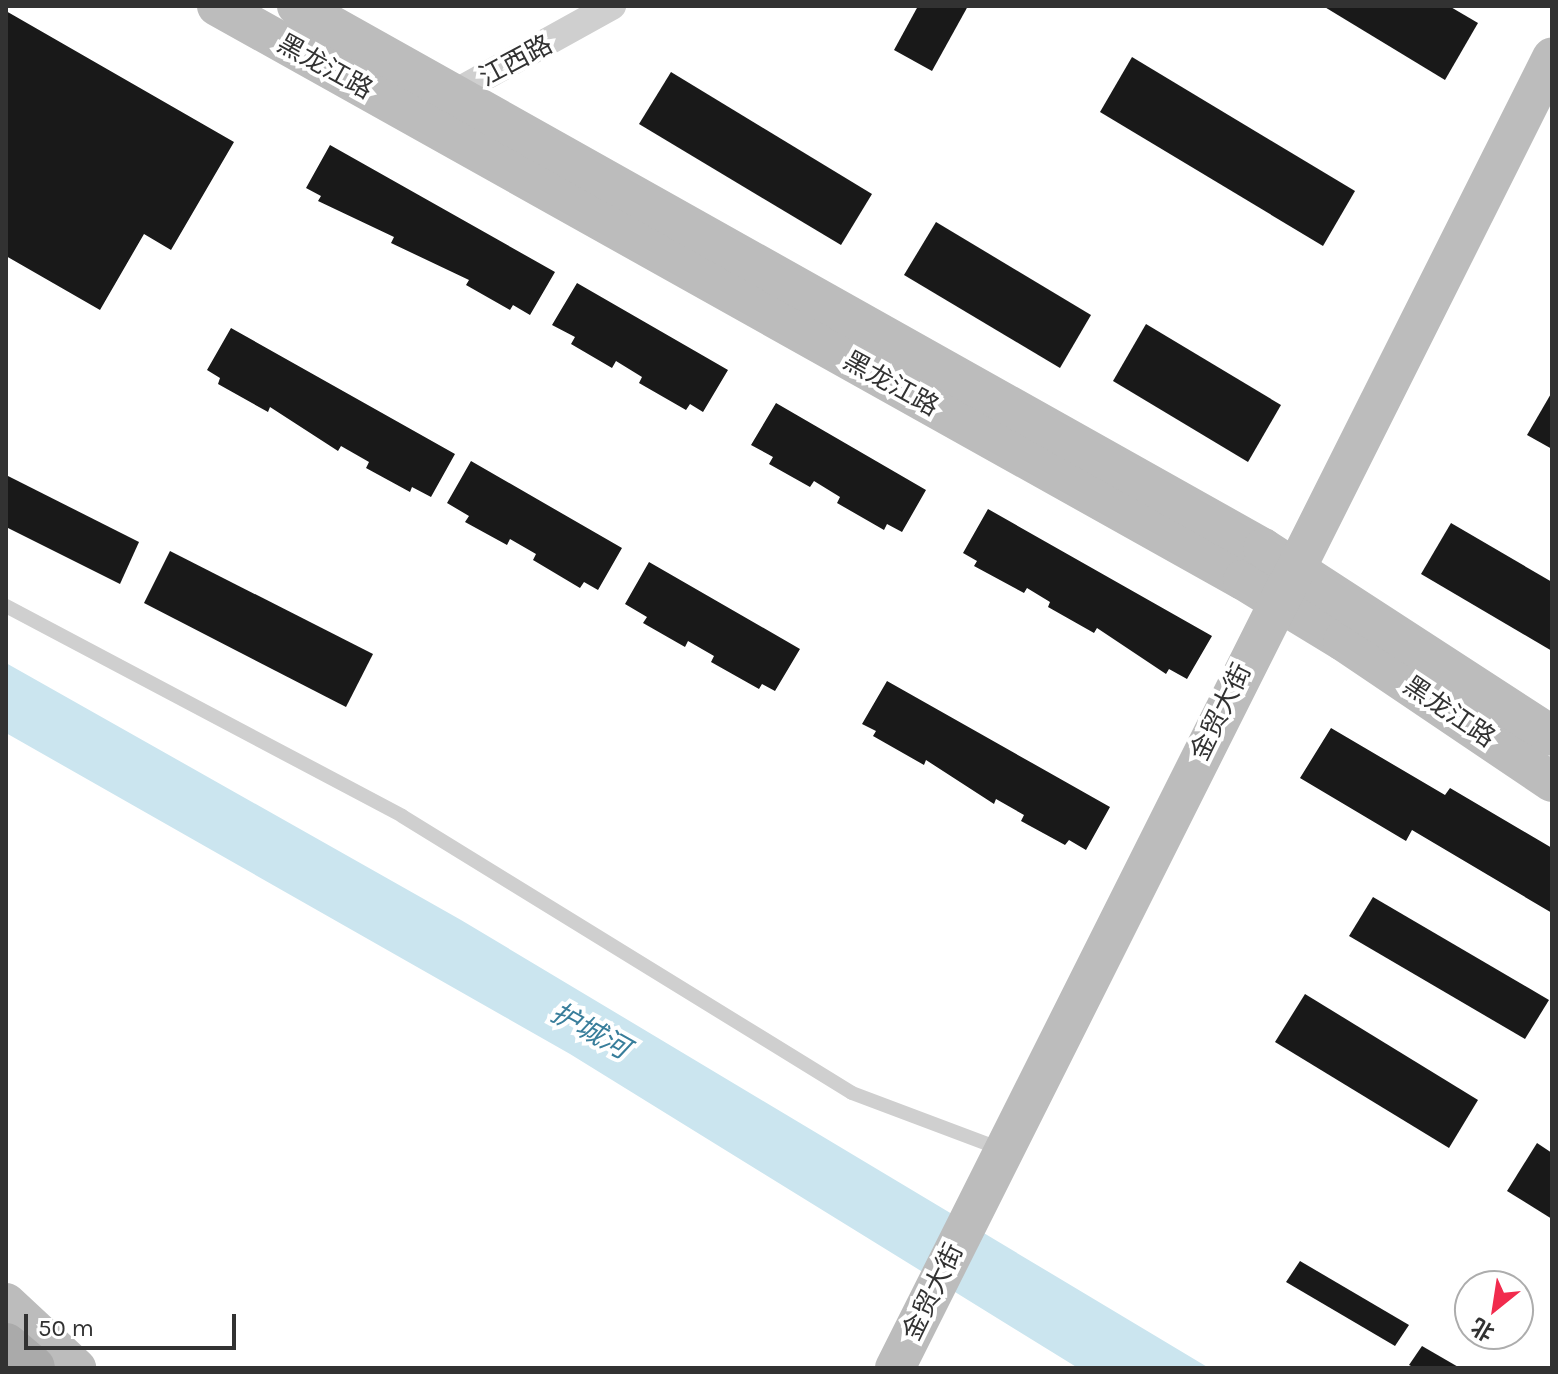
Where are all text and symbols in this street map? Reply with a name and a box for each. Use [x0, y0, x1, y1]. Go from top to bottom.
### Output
street label: 黑龙江路 [272, 28, 378, 106]
street label: 江西路 [474, 29, 558, 93]
street label: 黑龙江路 [838, 345, 944, 423]
street label: 金贸大街 [1184, 658, 1258, 766]
street label: 黑龙江路 [1397, 670, 1501, 754]
water label: 护城河 [545, 996, 635, 1066]
street label: 金贸大街 [896, 1238, 970, 1346]
north arrow [1454, 1270, 1534, 1350]
scale bar [28, 1298, 240, 1348]
text: 北 [1467, 1312, 1499, 1346]
text: 50 m [38, 1314, 94, 1342]

